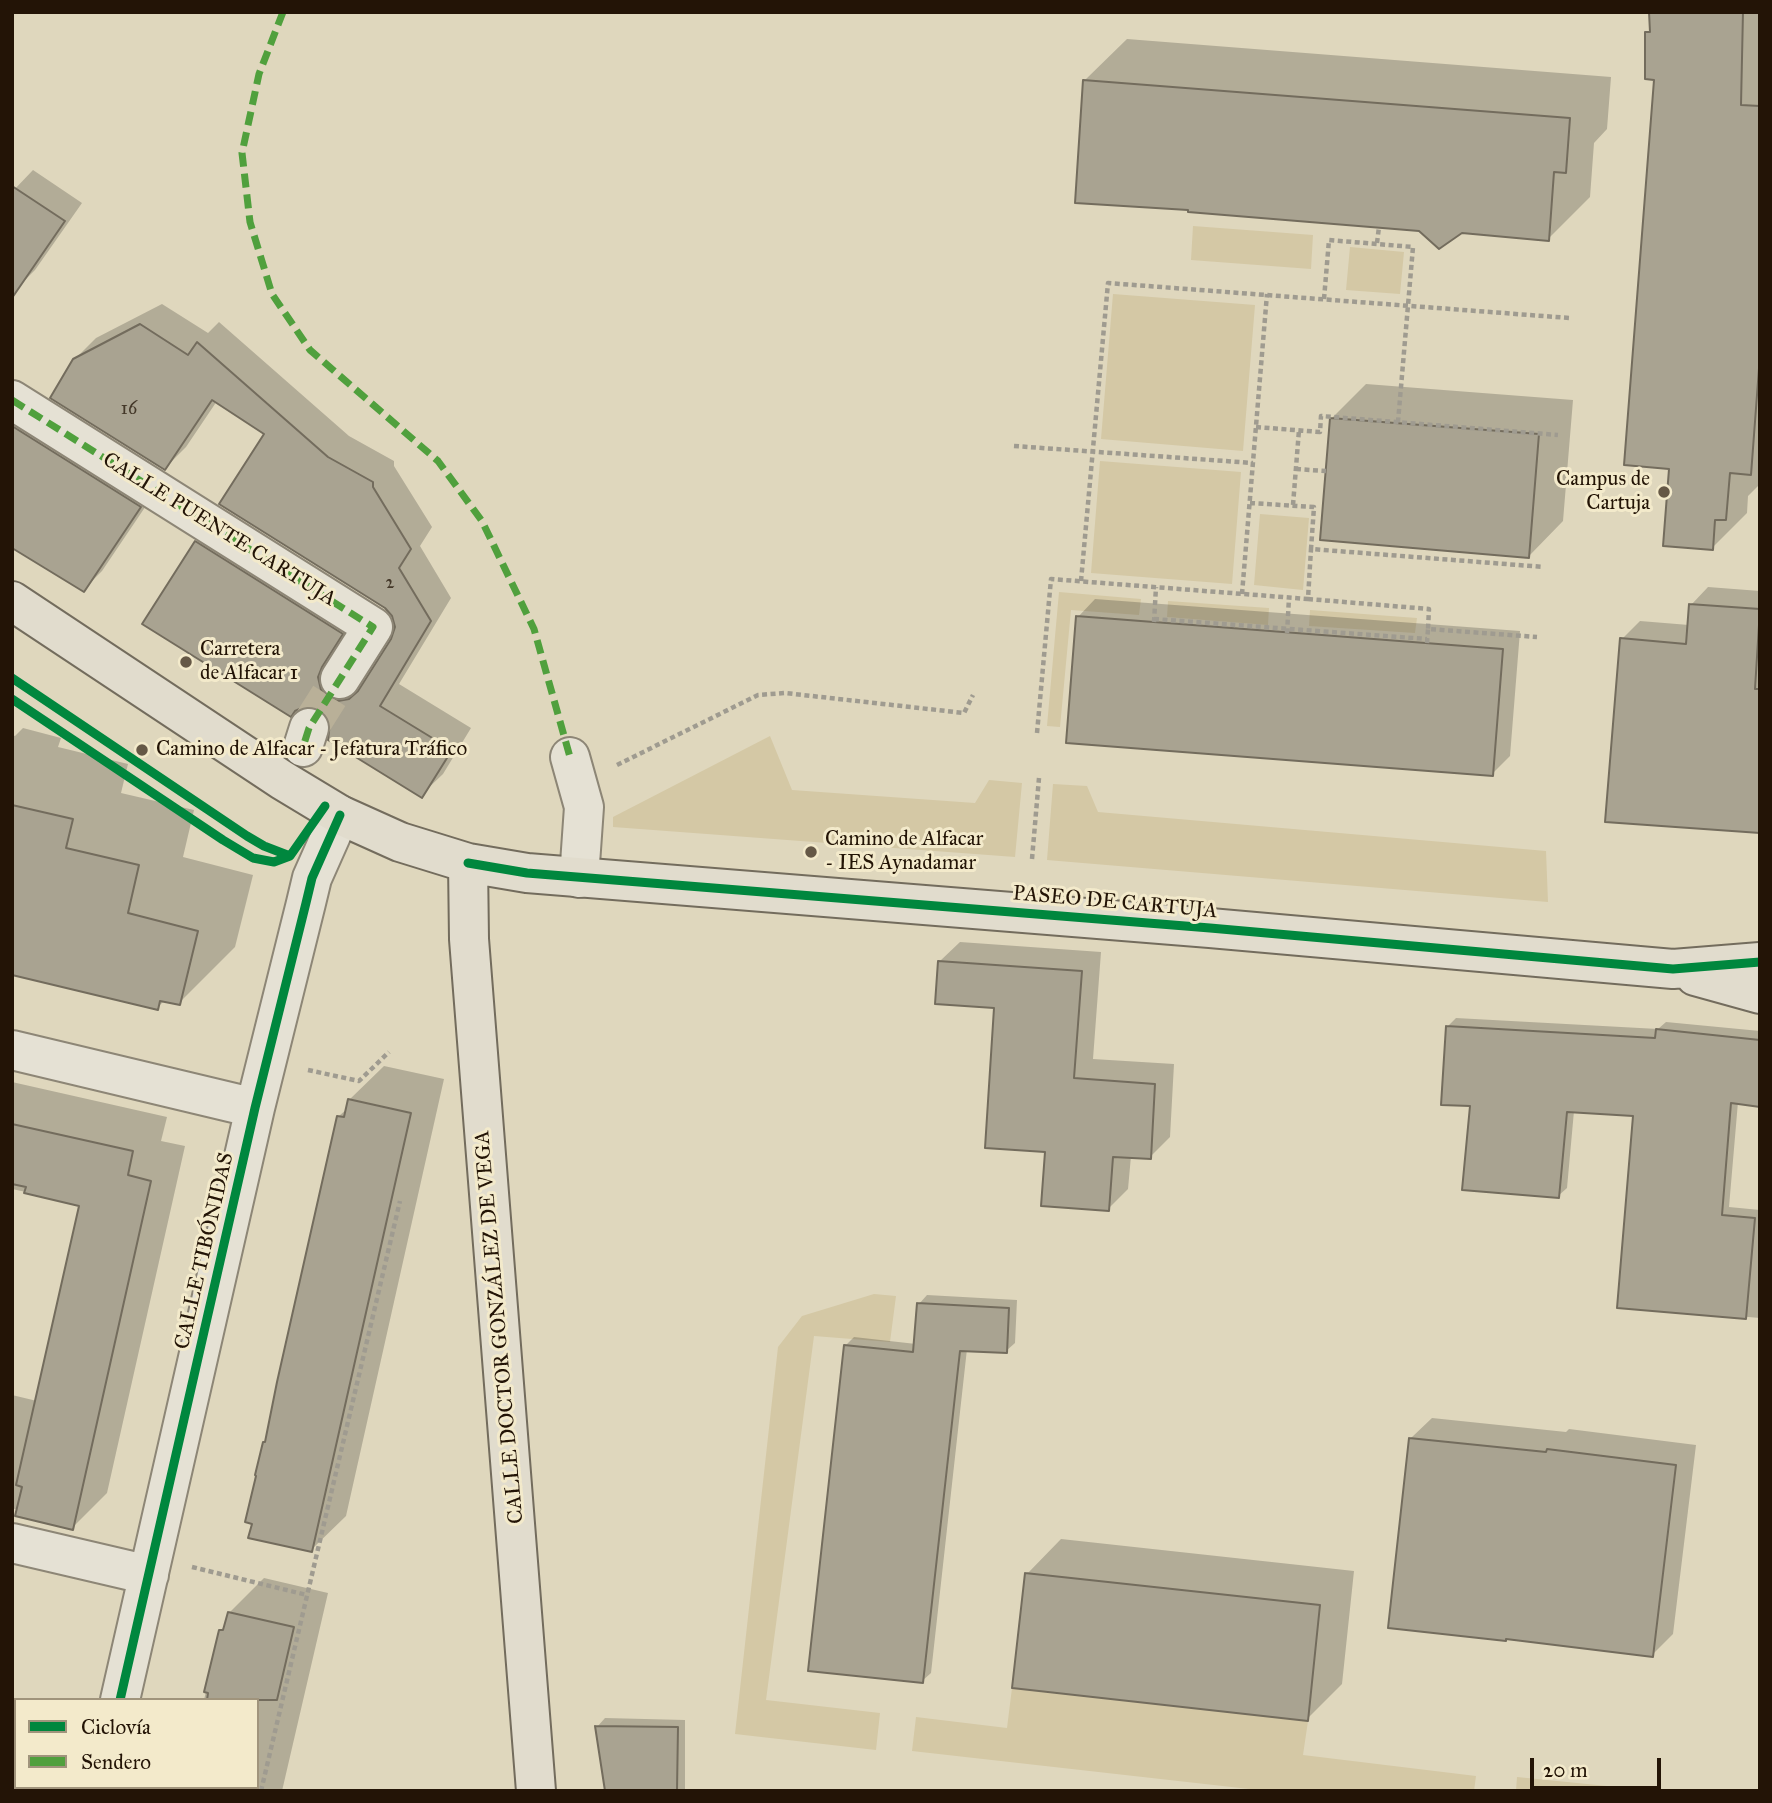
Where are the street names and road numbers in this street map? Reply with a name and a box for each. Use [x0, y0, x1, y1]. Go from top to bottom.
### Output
street label: CALLE PUENTE CARTUJA [97, 448, 341, 612]
street label: PASEO DE CARTUJA [1012, 881, 1218, 925]
street label: CALLE DOCTOR GONZÁLEZ DE VEGA [470, 1129, 530, 1525]
street label: CALLE TIBÓNIDAS [170, 1150, 240, 1352]

